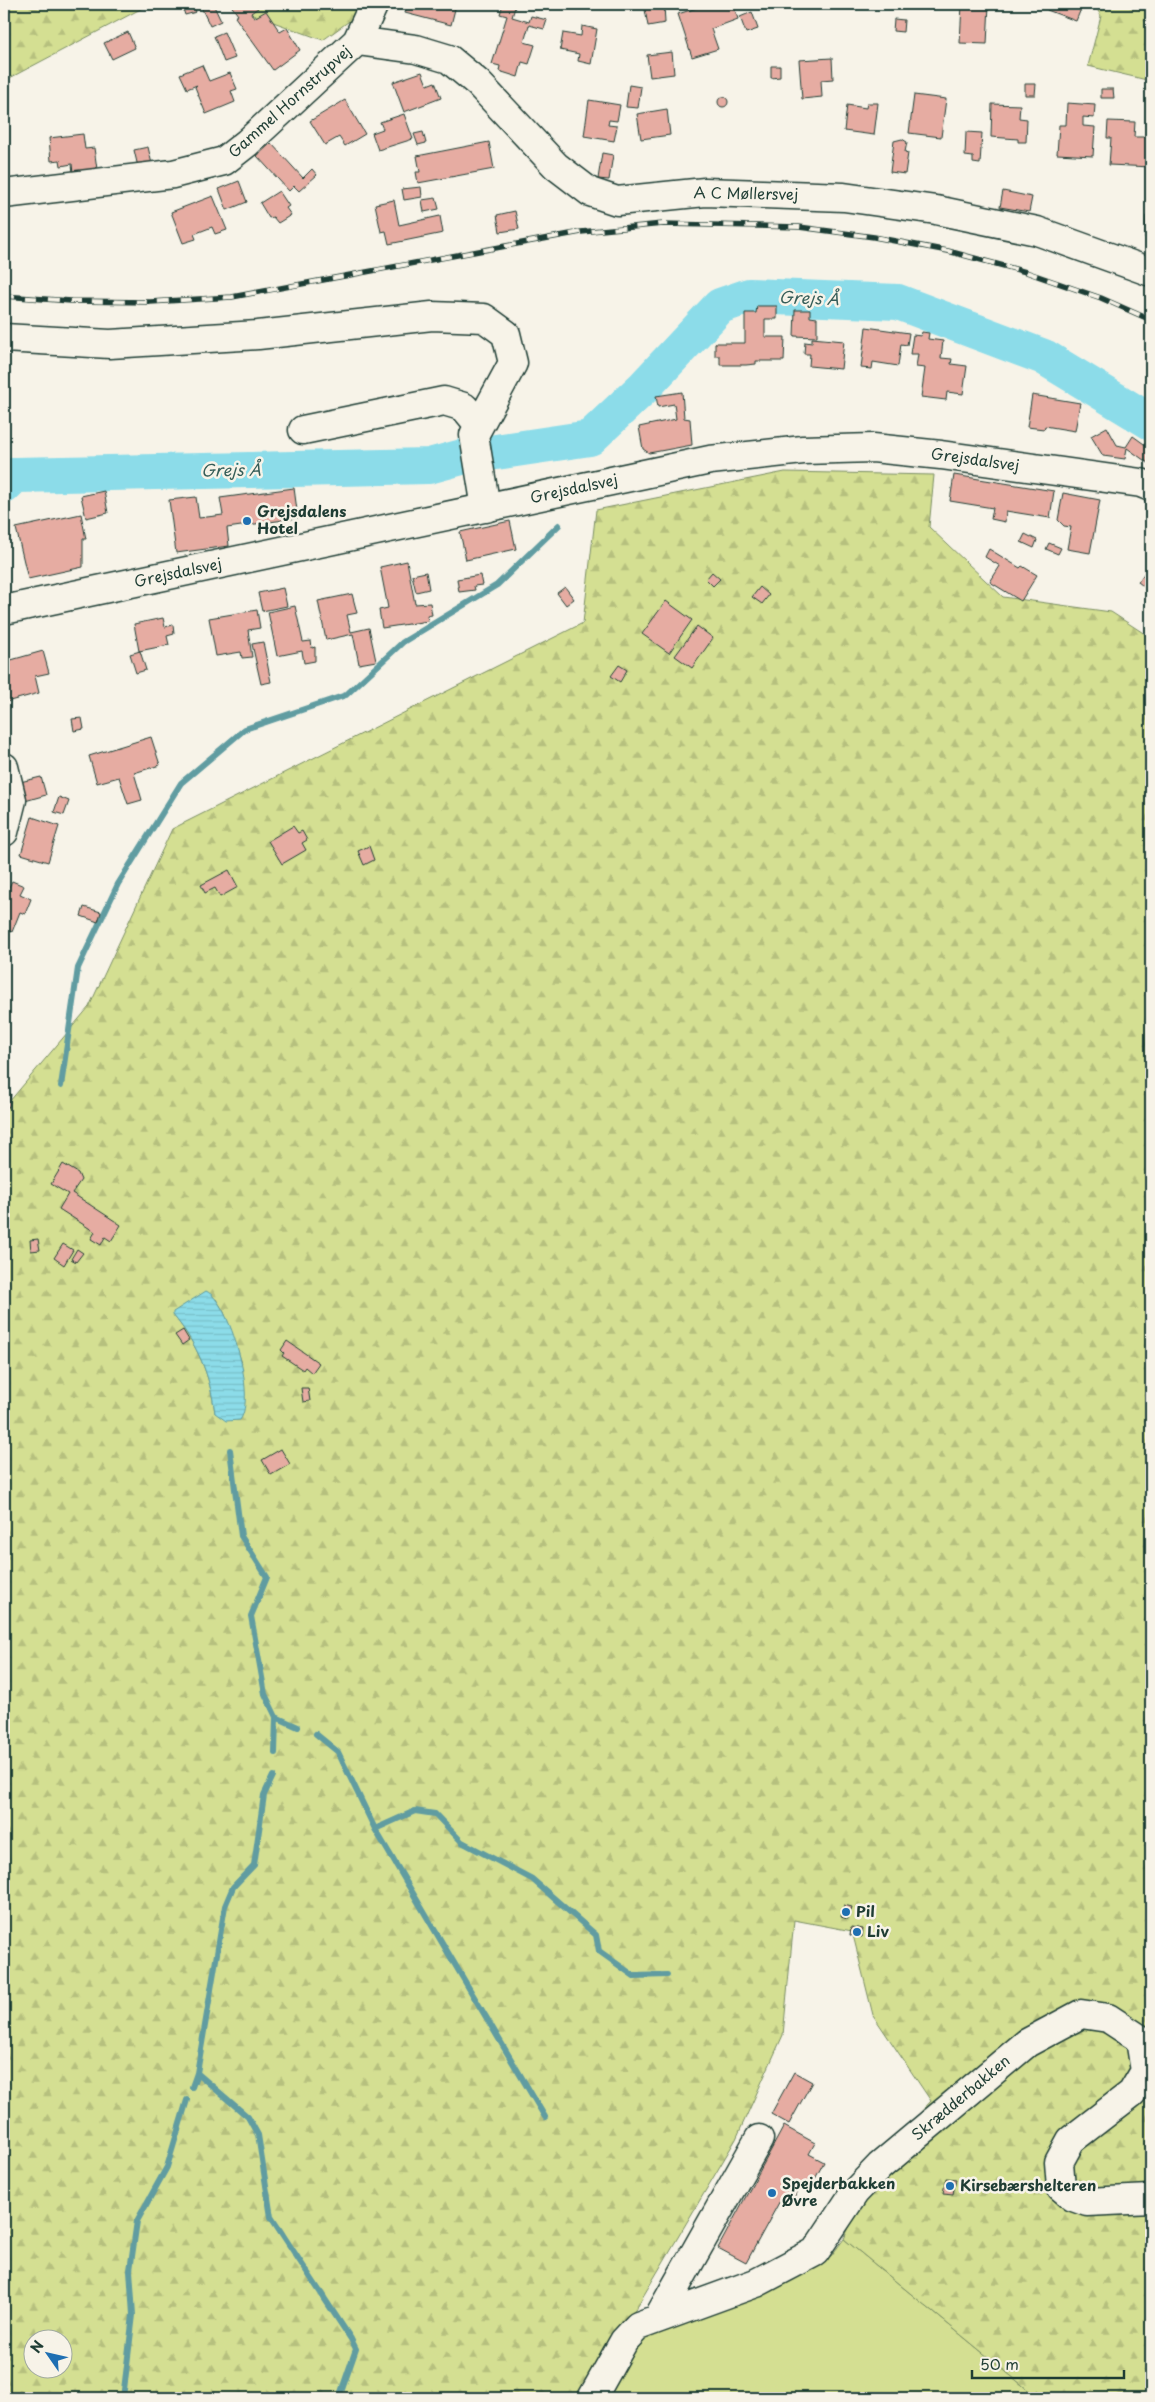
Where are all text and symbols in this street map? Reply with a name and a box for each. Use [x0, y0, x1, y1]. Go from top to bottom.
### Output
street label: Gammel Hornstrupvej [222, 39, 356, 162]
street label: A C Møllersvej [693, 180, 799, 205]
water label: Grejs Å [779, 284, 840, 310]
street label: Grejsdalsvej [930, 441, 1021, 476]
water label: Grejs Å [201, 456, 262, 482]
street label: Grejsdalsvej [528, 467, 620, 508]
place label: Grejsdalens Hotel [257, 499, 346, 539]
marker: Grejsdalens Hotel [241, 515, 253, 527]
street label: Grejsdalsvej [132, 551, 224, 592]
place label: Pil [856, 1899, 875, 1922]
marker: Pil [840, 1906, 852, 1918]
place label: Liv [867, 1919, 889, 1942]
marker: Liv [851, 1926, 863, 1938]
street label: Skrædderbakken [906, 2049, 1014, 2145]
place label: Spejderbakken Øvre [782, 2171, 895, 2211]
place label: Kirsebærshelteren [960, 2173, 1096, 2196]
marker: Kirsebærshelteren [944, 2180, 956, 2192]
marker: Spejderbakken Øvre [766, 2187, 778, 2199]
north arrow [22, 2330, 72, 2380]
text: N [25, 2336, 49, 2357]
scale bar [972, 2347, 1125, 2379]
text: 50 m [980, 2352, 1019, 2375]

